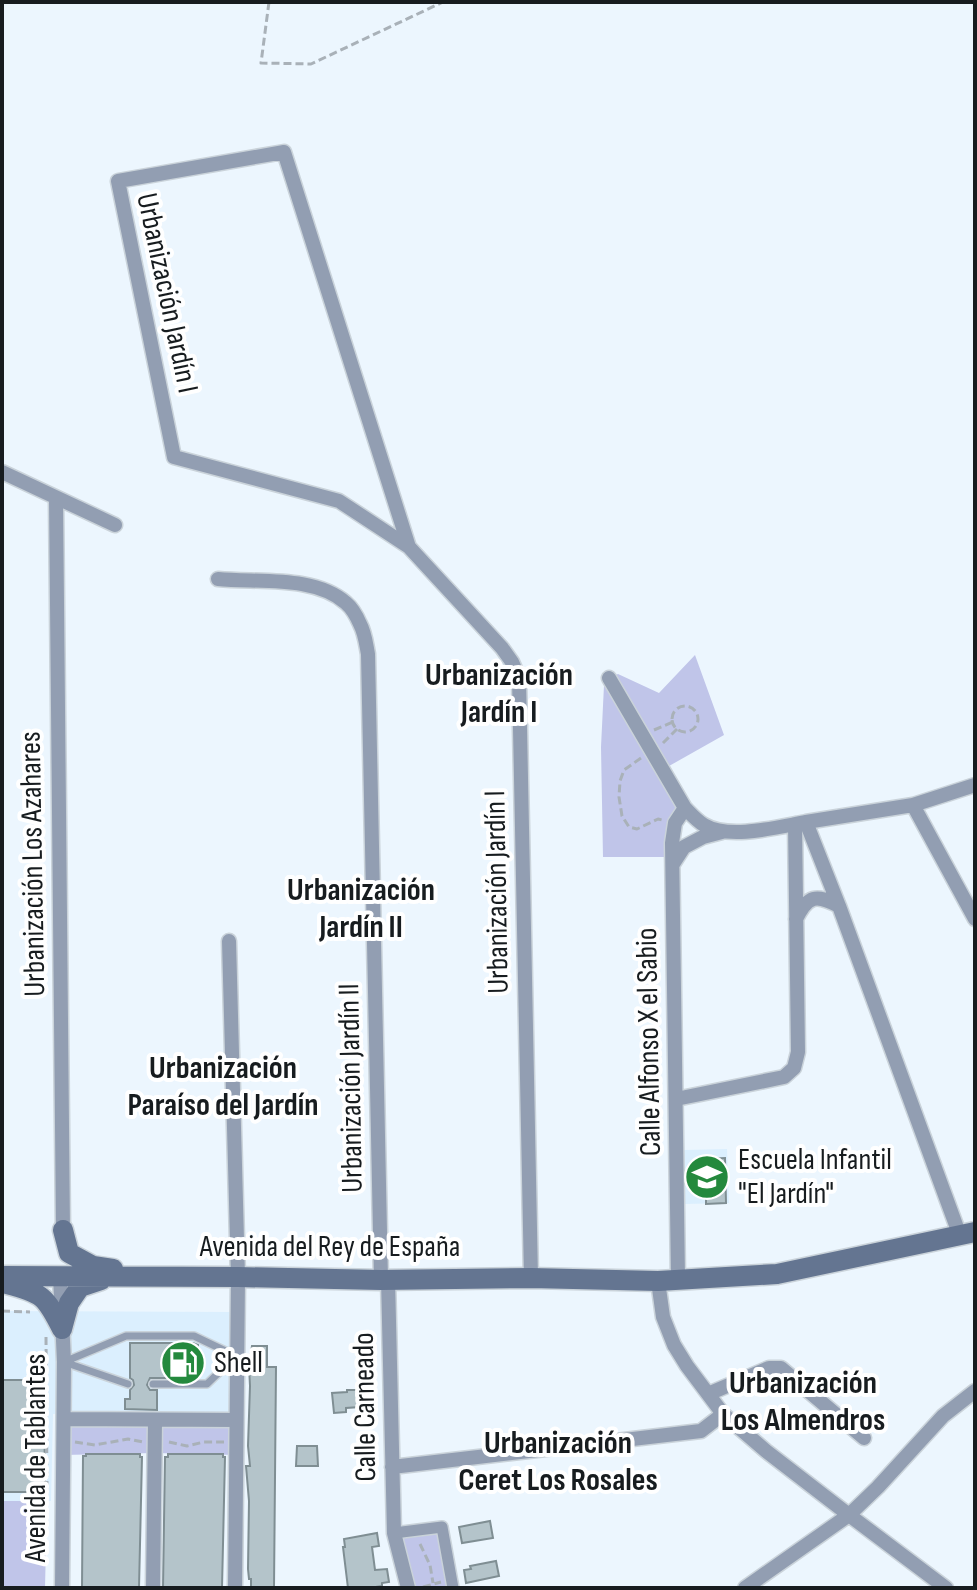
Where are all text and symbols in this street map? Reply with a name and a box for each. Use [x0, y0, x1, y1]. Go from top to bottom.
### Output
street label: Urbanización Jardín I [128, 190, 206, 396]
district label: Urbanización Jardín I [425, 656, 573, 732]
street label: Urbanización Los Azahares [13, 731, 53, 997]
street label: Urbanización Jardín I [477, 790, 517, 994]
district label: Urbanización Jardín II [287, 871, 435, 947]
street label: Calle Alfonso X el Sabio [629, 928, 669, 1156]
street label: Urbanización Jardín II [331, 983, 371, 1193]
district label: Urbanización Paraíso del Jardín [127, 1049, 319, 1125]
place label: Escuela Infantil "El Jardín" [738, 1142, 892, 1212]
school or university icon: Escuela Infantil "El Jardín" [683, 1153, 731, 1201]
street label: Avenida del Rey de España [199, 1229, 460, 1265]
street label: Calle Carneado [346, 1332, 384, 1482]
fuel station icon: Shell [159, 1339, 207, 1387]
place label: Shell [214, 1345, 263, 1381]
street label: Avenida de Tablantes [18, 1354, 54, 1563]
district label: Urbanización Los Almendros [721, 1364, 885, 1440]
district label: Urbanización Ceret Los Rosales [458, 1424, 658, 1500]

